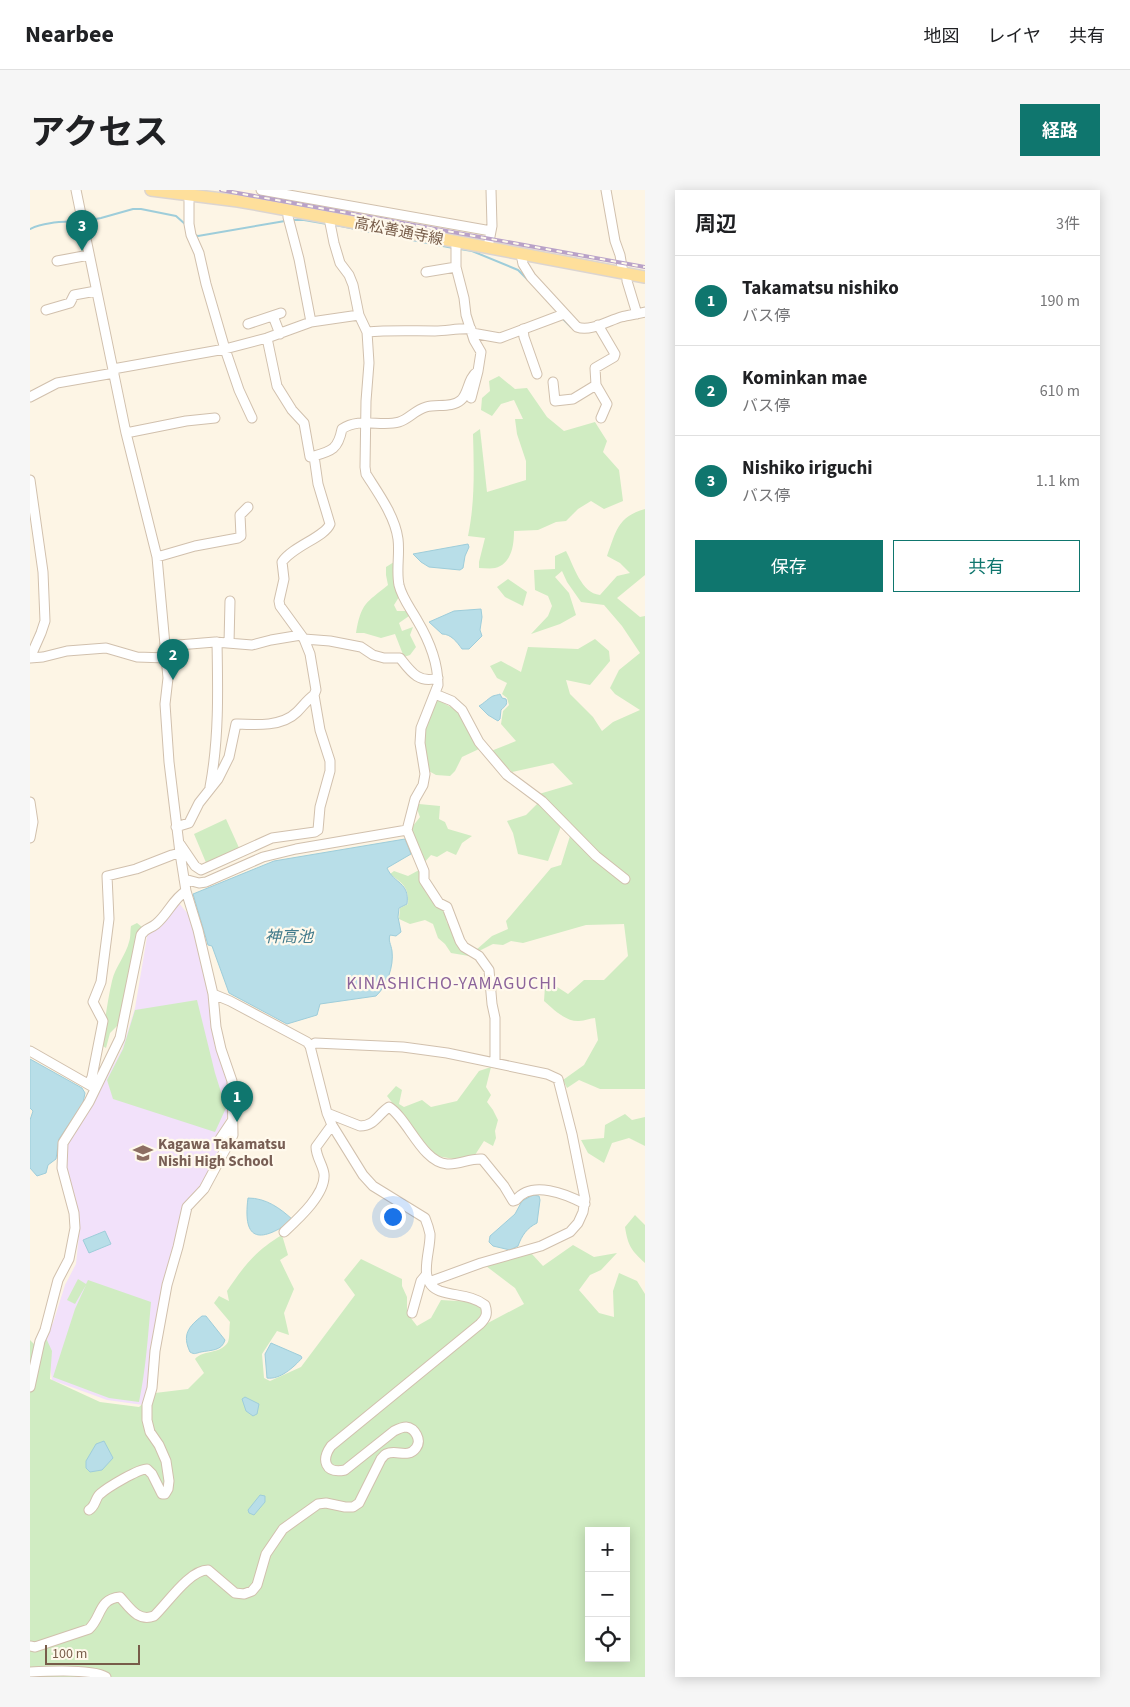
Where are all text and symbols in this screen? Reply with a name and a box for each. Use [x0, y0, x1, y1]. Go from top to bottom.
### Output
text: Nearbee [25, 17, 114, 52]
text: 地図 [924, 24, 960, 49]
text: レイヤ [988, 24, 1041, 49]
text: 共有 [1069, 24, 1105, 49]
button: 経路 [1020, 104, 1100, 156]
text: アクセス [30, 108, 168, 158]
text: 周辺 [695, 209, 737, 239]
pin: 3 [66, 210, 98, 251]
street label: 高松善通寺線 [353, 213, 445, 250]
text: 3件 [1056, 213, 1080, 235]
text: Takamatsu nishiko [742, 275, 899, 302]
text: 1 [707, 290, 715, 312]
text: 190 m [1040, 290, 1080, 312]
text: バス停 [742, 305, 790, 327]
text: Kominkan mae [742, 365, 867, 392]
text: 2 [707, 380, 715, 402]
text: 610 m [1040, 380, 1080, 402]
text: バス停 [742, 395, 790, 417]
text: Nishiko iriguchi [742, 455, 873, 482]
text: 3 [707, 470, 715, 492]
text: 1.1 km [1036, 470, 1080, 492]
text: バス停 [742, 485, 790, 507]
button: 保存 [695, 540, 883, 592]
button: 共有 [893, 540, 1080, 592]
pin: 2 [157, 639, 189, 680]
water label: 神高池 [265, 926, 315, 948]
district label: KINASHICHO-YAMAGUCHI [346, 971, 558, 996]
pin: 1 [221, 1081, 253, 1122]
place label: Kagawa Takamatsu Nishi High School [158, 1134, 286, 1172]
school or university icon: Kagawa Takamatsu Nishi High School [132, 1142, 154, 1164]
your location [380, 1204, 406, 1230]
map controls [585, 1527, 630, 1662]
button: + [585, 1527, 630, 1572]
button: − [585, 1572, 630, 1617]
button: locate [585, 1617, 630, 1662]
scale bar [45, 1642, 140, 1665]
text: 100 m [52, 1644, 87, 1664]

